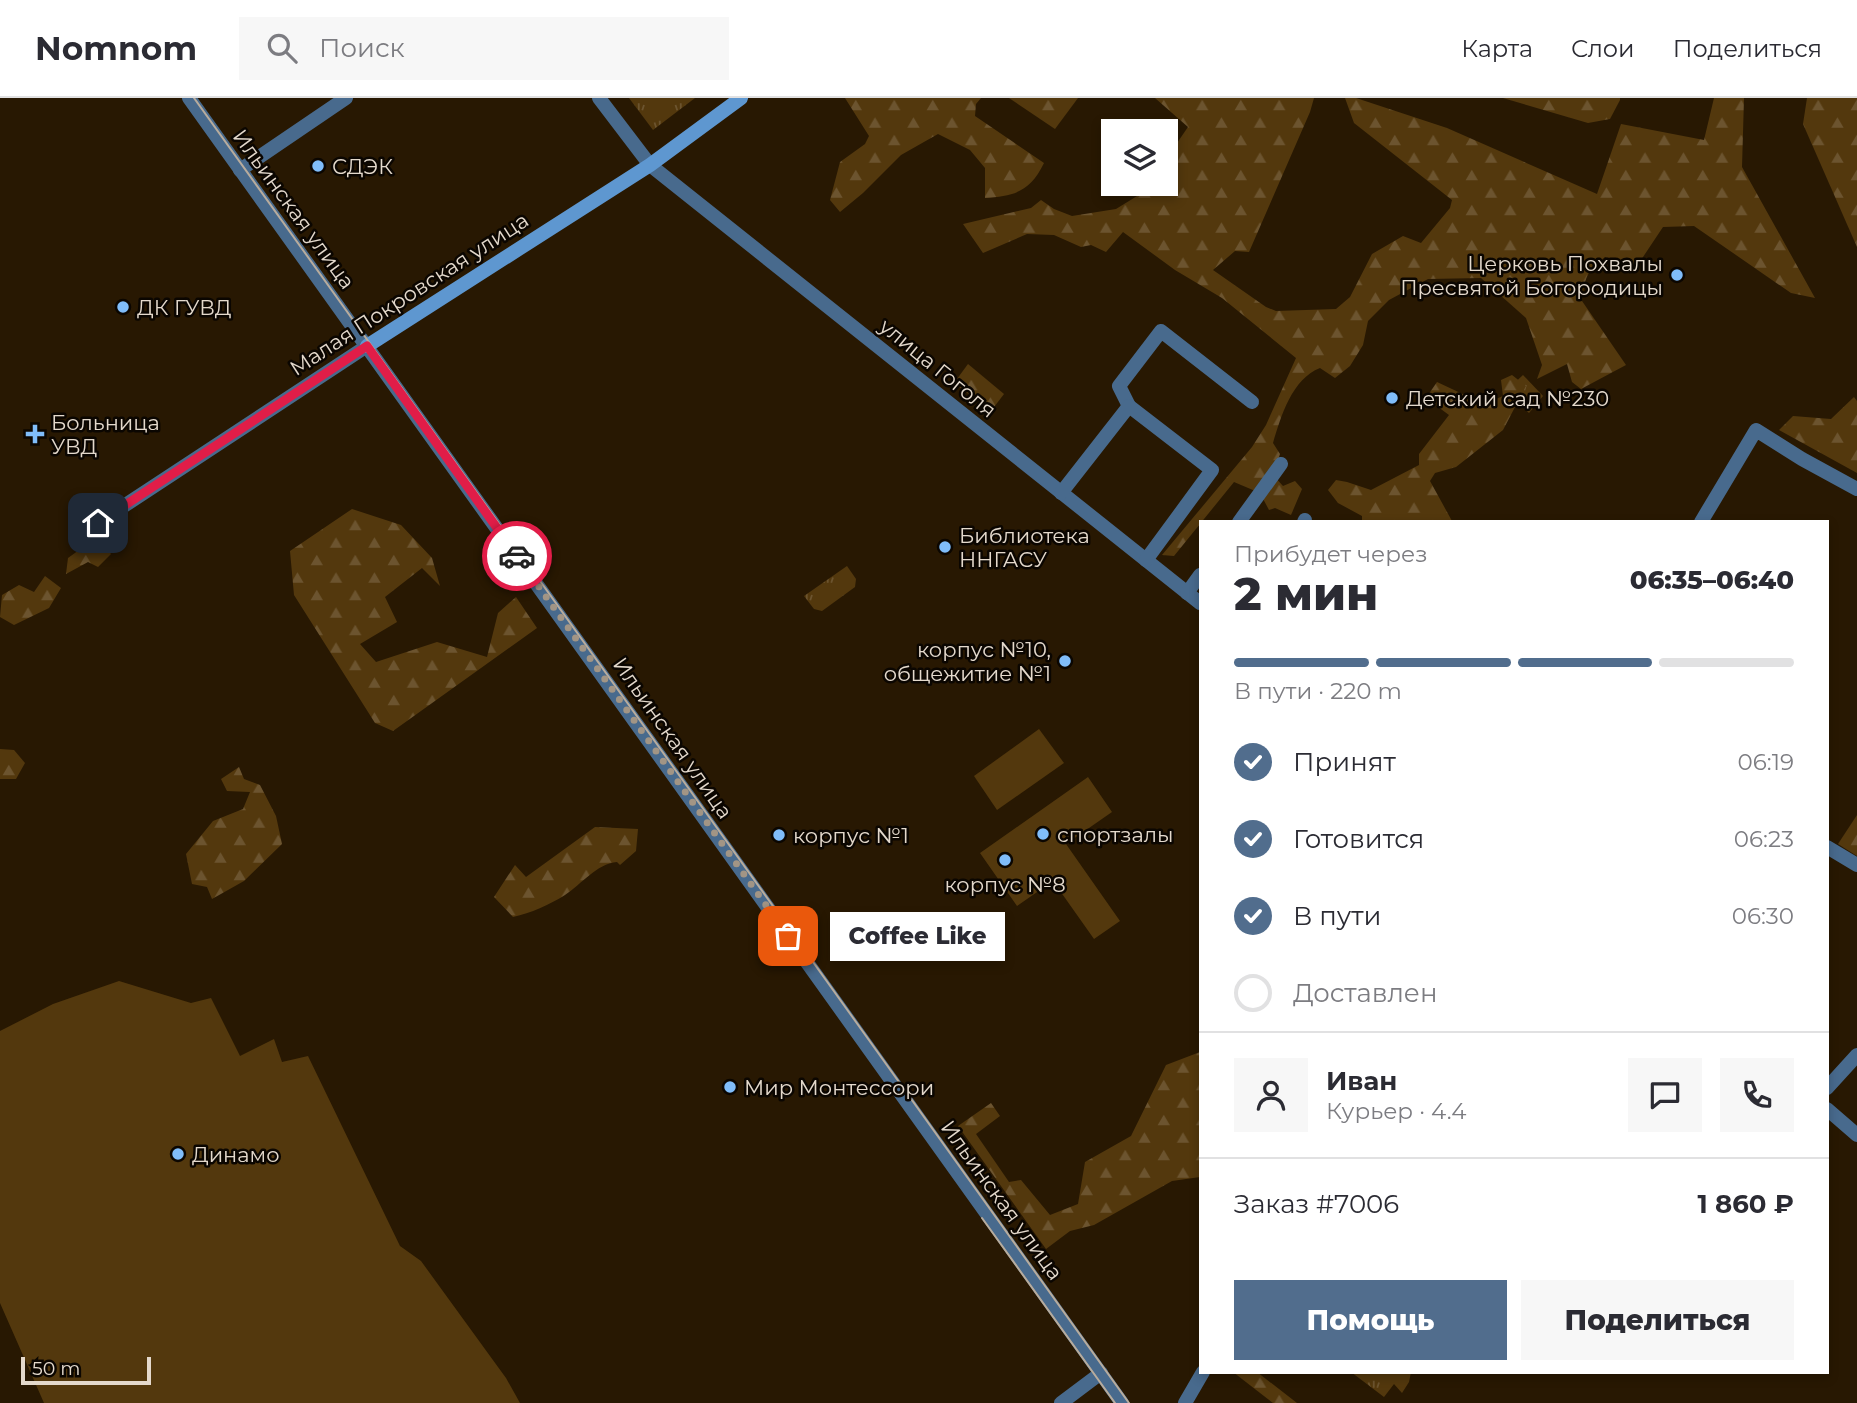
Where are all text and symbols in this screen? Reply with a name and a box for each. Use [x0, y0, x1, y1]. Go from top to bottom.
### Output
search box [239, 17, 729, 80]
text: Nomnom [35, 28, 197, 68]
icon: search [263, 29, 301, 67]
text: Поиск [319, 32, 405, 64]
text: Карта [1461, 34, 1533, 63]
text: Слои [1571, 34, 1635, 63]
text: Поделиться [1673, 34, 1822, 63]
map controls [1101, 119, 1178, 196]
button: layers [1101, 119, 1178, 196]
street label: Ильинская улица [228, 124, 360, 294]
place label: СДЭК [332, 154, 393, 179]
marker: СДЭК [310, 158, 326, 174]
street label: Малая Покровская улица [285, 207, 533, 381]
place label: Церковь Похвалы Пресвятой Богородицы [1400, 251, 1663, 300]
marker: Церковь Похвалы Пресвятой Богородицы [1669, 267, 1685, 283]
place label: ДК ГУВД [137, 295, 231, 320]
marker: ДК ГУВД [115, 299, 131, 315]
street label: улица Гоголя [874, 313, 1001, 423]
place label: Детский сад №230 [1406, 386, 1609, 411]
marker: Детский сад №230 [1384, 390, 1400, 406]
place label: Больница УВД [51, 410, 160, 459]
marker: Больница УВД [25, 424, 45, 444]
pin [68, 493, 128, 553]
icon: home [79, 504, 117, 542]
courier [482, 521, 552, 591]
place label: Библиотека ННГАСУ [959, 523, 1090, 572]
icon: car [498, 537, 536, 575]
marker: Библиотека ННГАСУ [937, 539, 953, 555]
text: Прибудет через [1234, 540, 1428, 568]
text: 06:35–06:40 [1630, 564, 1794, 596]
text: 2 мин [1234, 565, 1378, 622]
place label: корпус №10, общежитие №1 [884, 637, 1051, 686]
street label: Ильинская улица [608, 653, 738, 823]
marker: корпус №10, общежитие №1 [1057, 653, 1073, 669]
text: В пути · 220 m [1234, 677, 1402, 705]
icon: check [1234, 743, 1272, 781]
text: Принят [1293, 746, 1396, 778]
text: 06:19 [1738, 748, 1794, 776]
icon: check [1234, 820, 1272, 858]
place label: спортзалы [1057, 822, 1173, 847]
place label: корпус №1 [793, 823, 909, 848]
text: Готовится [1293, 823, 1424, 855]
text: 06:23 [1734, 825, 1794, 853]
marker: спортзалы [1035, 826, 1051, 842]
marker: корпус №1 [771, 827, 787, 843]
marker: корпус №8 [997, 852, 1013, 868]
place label: корпус №8 [944, 872, 1066, 897]
icon: check [1234, 897, 1272, 935]
text: В пути [1293, 900, 1382, 932]
text: 06:30 [1732, 902, 1794, 930]
pin [758, 906, 818, 966]
callout: Coffee Like [830, 912, 1005, 960]
icon: bag [769, 917, 807, 955]
text: Coffee Like [849, 922, 986, 950]
text: Доставлен [1293, 977, 1438, 1009]
button: person [1234, 1058, 1308, 1132]
button: chat [1628, 1058, 1702, 1132]
button: phone [1720, 1058, 1794, 1132]
text: Иван [1326, 1065, 1397, 1097]
place label: Мир Монтессори [744, 1075, 934, 1100]
marker: Мир Монтессори [722, 1079, 738, 1095]
text: Курьер · 4.4 [1326, 1097, 1466, 1125]
street label: Ильинская улица [936, 1115, 1068, 1285]
place label: Динамо [192, 1142, 280, 1167]
marker: Динамо [170, 1146, 186, 1162]
text: Заказ #7006 [1234, 1188, 1399, 1220]
text: 1 860 ₽ [1698, 1188, 1794, 1220]
button: Помощь [1234, 1280, 1507, 1360]
button: Поделиться [1521, 1280, 1794, 1360]
scale bar [21, 1354, 150, 1386]
text: 50 m [32, 1357, 80, 1380]

